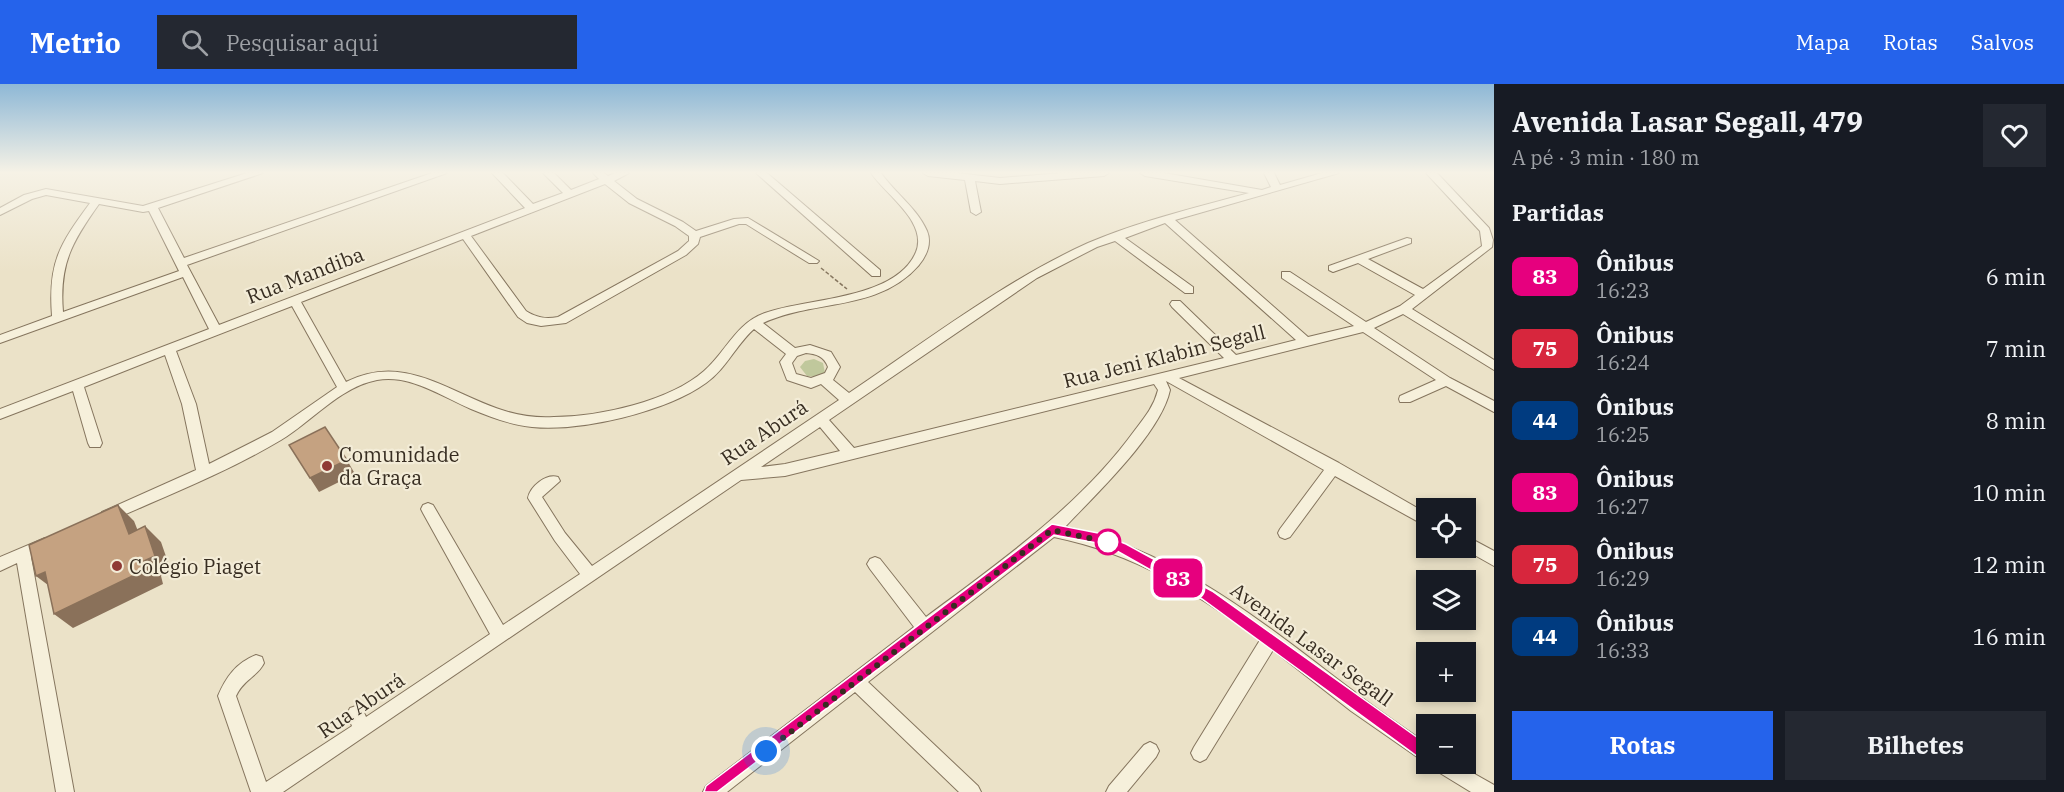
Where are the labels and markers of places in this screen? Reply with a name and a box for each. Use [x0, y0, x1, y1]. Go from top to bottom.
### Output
place label: Comunidade da Graça [339, 441, 460, 491]
marker: Comunidade da Graça [320, 459, 334, 473]
unlabelled marker [1095, 529, 1121, 555]
place label: Colégio Piaget [129, 553, 261, 580]
marker: Colégio Piaget [110, 559, 124, 573]

